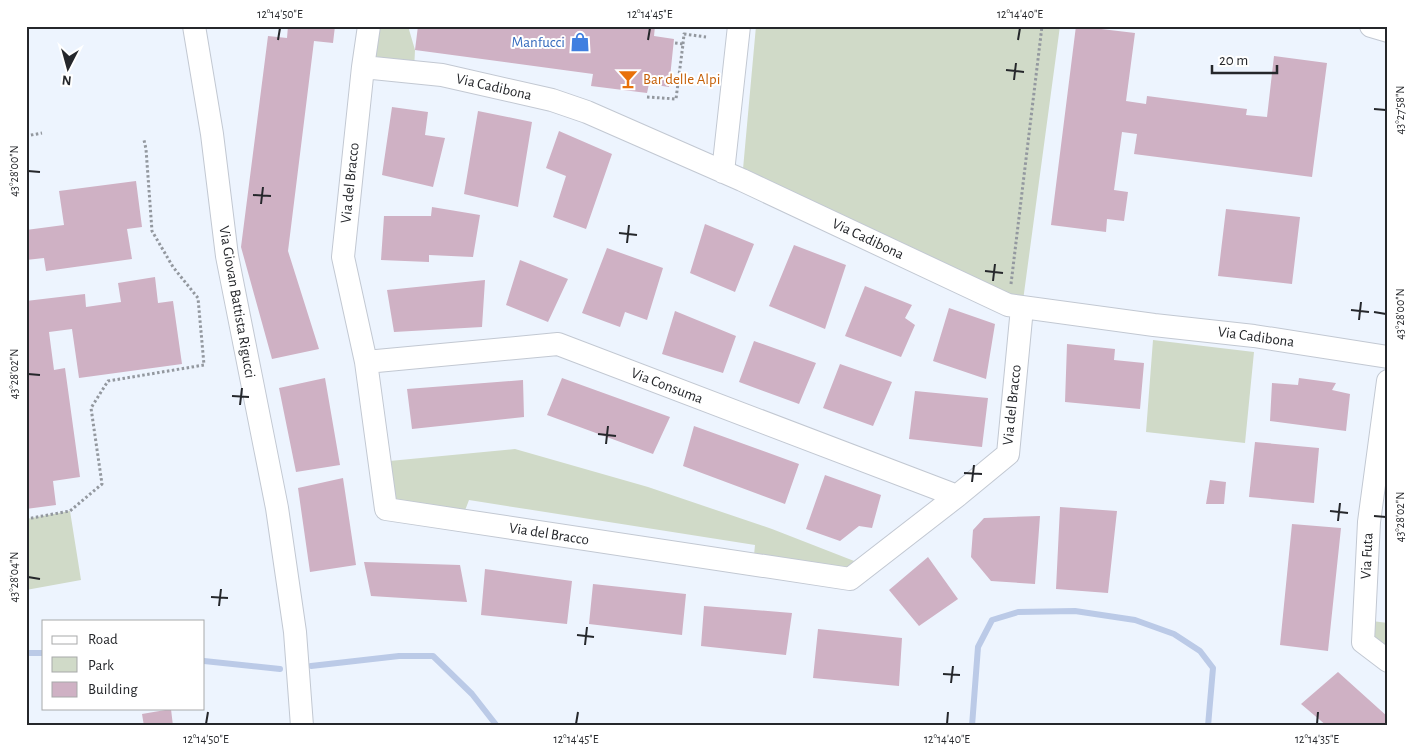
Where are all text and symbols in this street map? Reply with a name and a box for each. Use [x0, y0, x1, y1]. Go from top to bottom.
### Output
text: 12°14'50"E [257, 8, 303, 20]
text: 12°14'45"E [628, 8, 673, 20]
text: 12°14'40"E [997, 8, 1043, 20]
shop icon: Manfucci [569, 31, 591, 53]
place label: Manfucci [512, 35, 565, 50]
north arrow [42, 42, 92, 92]
scale bar [1212, 42, 1276, 74]
text: 20 m [1219, 53, 1248, 68]
bar icon: Bar delle Alpi [617, 68, 639, 90]
street label: Via Cadibona [455, 71, 533, 103]
text: N [61, 72, 72, 87]
place label: Bar delle Alpi [643, 72, 720, 87]
text: 43°27'58"N [1394, 86, 1406, 134]
street label: Via del Bracco [338, 142, 362, 224]
text: 43°28'00"N [8, 145, 20, 197]
street label: Via Cadibona [830, 216, 906, 262]
street label: Via Giovan Battista Rigucci [216, 225, 258, 379]
text: 43°28'00"N [1394, 288, 1406, 340]
street label: Via Cadibona [1217, 324, 1295, 350]
text: 43°28'02"N [8, 349, 20, 399]
street label: Via del Bracco [1000, 364, 1024, 446]
street label: Via Consuma [629, 365, 705, 407]
text: 43°28'02"N [1394, 492, 1406, 542]
street label: Via del Bracco [508, 520, 590, 548]
street label: Via Futa [1358, 532, 1376, 580]
text: 43°28'04"N [8, 551, 20, 603]
legend [42, 620, 205, 710]
text: Road [88, 632, 118, 647]
text: Park [88, 658, 114, 673]
text: Building [88, 682, 138, 697]
text: 12°14'50"E [183, 733, 229, 745]
text: 12°14'45"E [554, 733, 599, 745]
text: 12°14'40"E [924, 733, 970, 745]
text: 12°14'35"E [1295, 733, 1339, 745]

